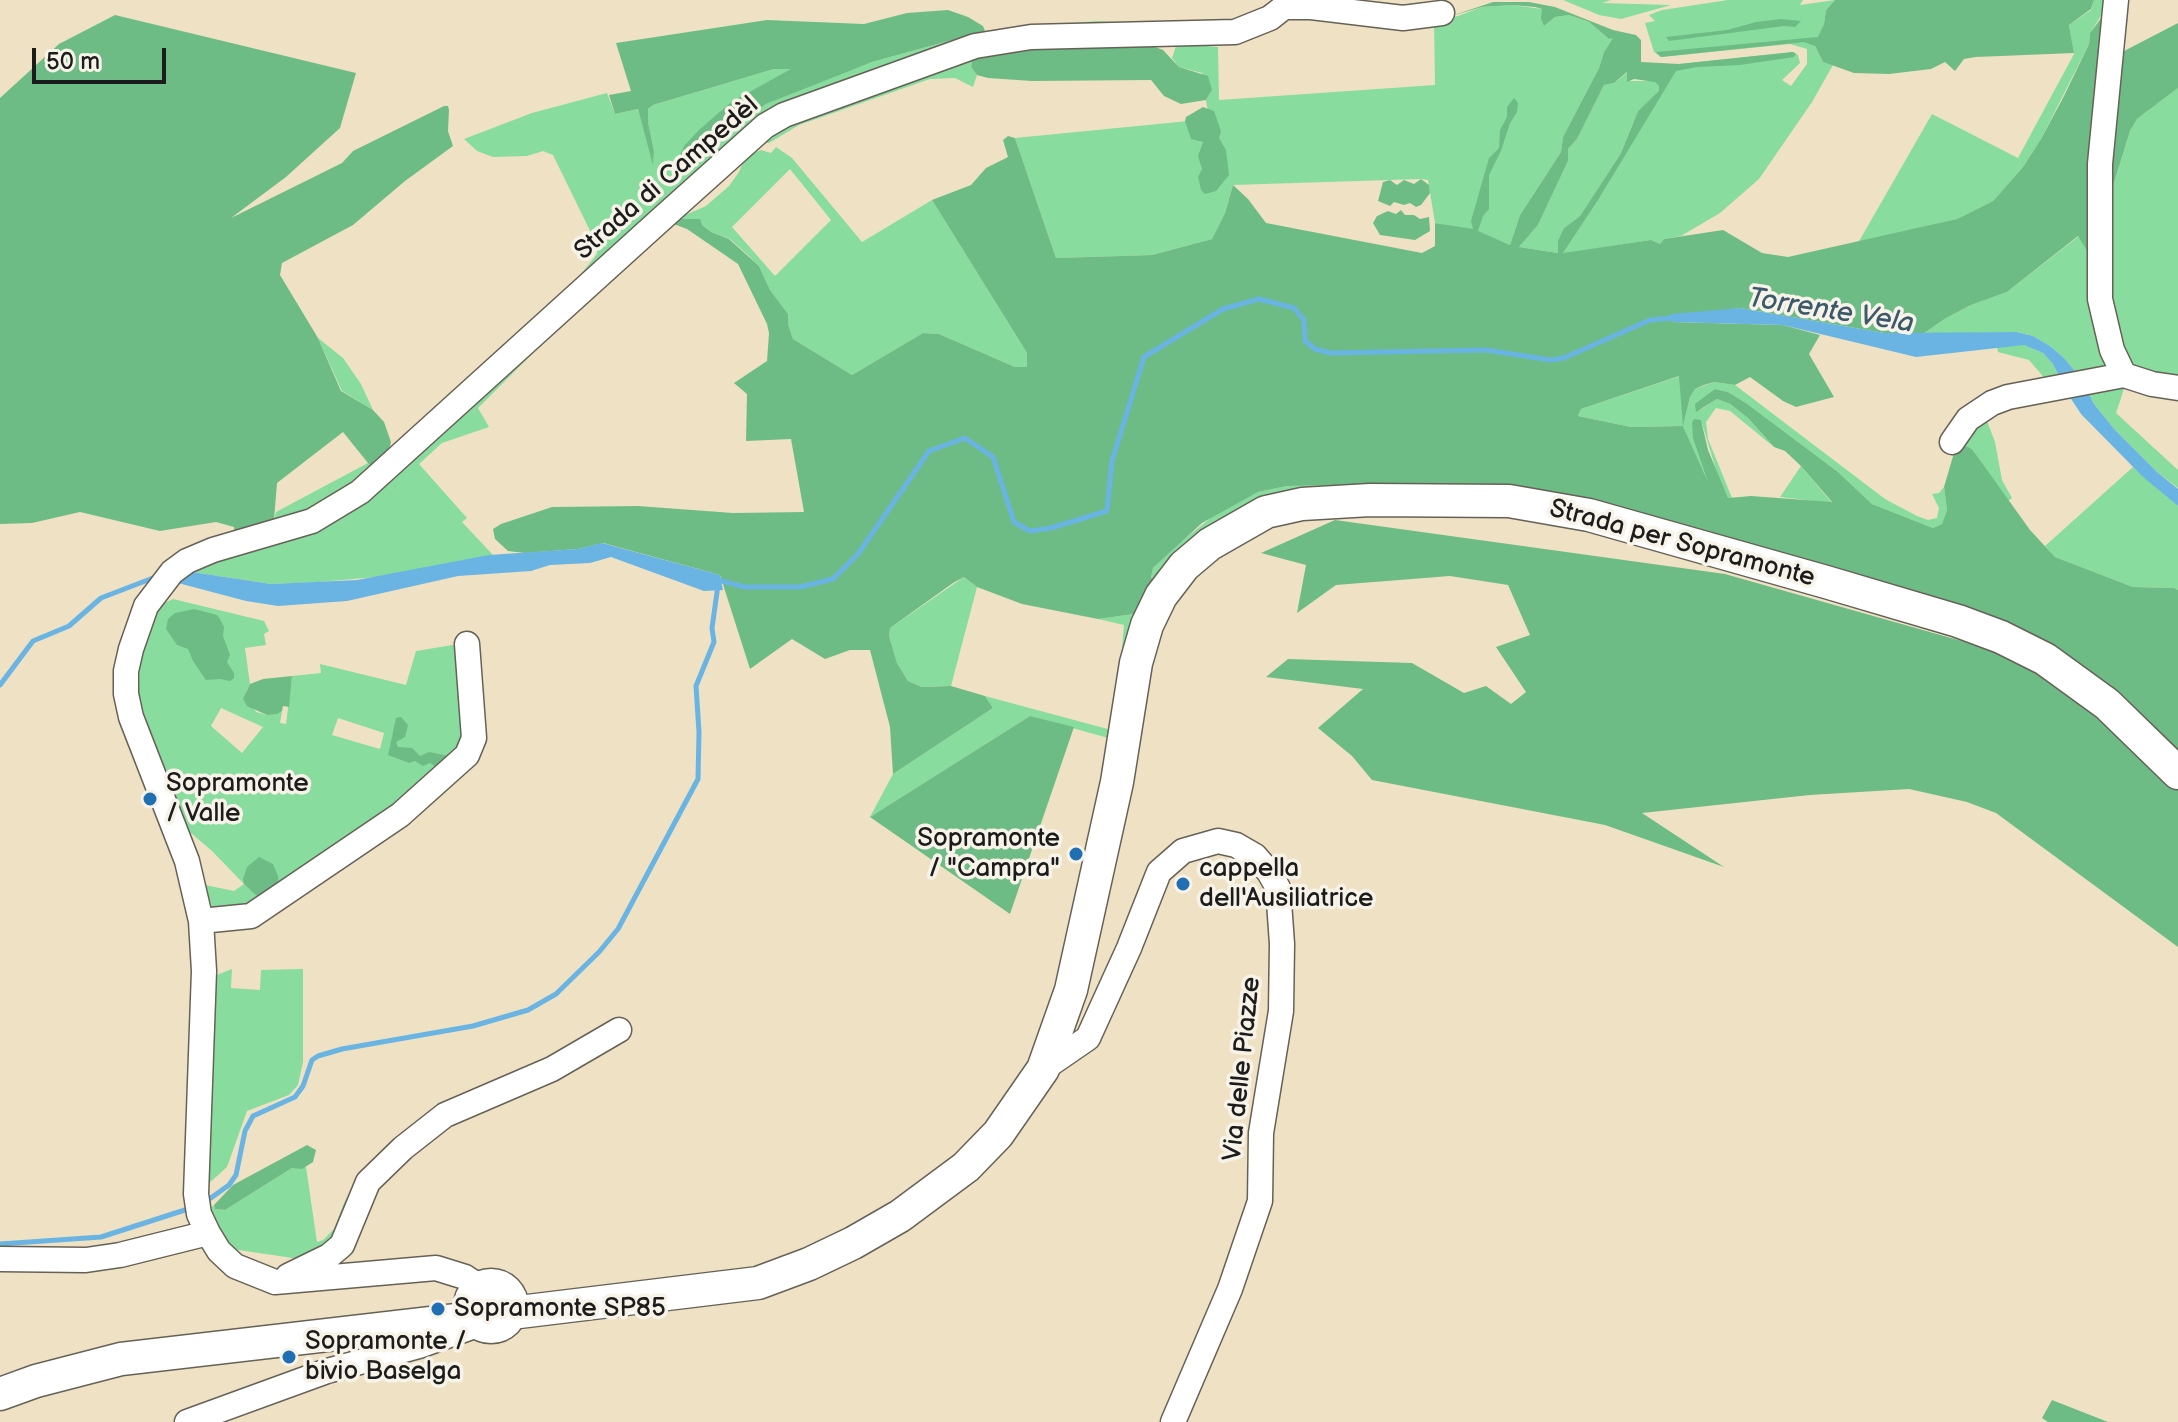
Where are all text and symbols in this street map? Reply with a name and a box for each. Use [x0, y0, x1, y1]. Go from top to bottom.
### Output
scale bar [36, 32, 170, 82]
text: 50 m [46, 47, 100, 76]
street label: Strada di Campedèl [569, 91, 765, 267]
water label: Torrente Vela [1746, 282, 1916, 342]
street label: Strada per Sopramonte [1546, 494, 1818, 594]
place label: Sopramonte / Valle [166, 768, 309, 830]
marker: Sopramonte / Valle [141, 790, 159, 808]
place label: Sopramonte / "Campra" [917, 823, 1060, 884]
marker: Sopramonte / "Campra" [1067, 845, 1085, 863]
place label: cappella dell'Ausiliatrice [1199, 853, 1374, 914]
marker: cappella dell'Ausiliatrice [1174, 875, 1192, 893]
street label: Via delle Piazze [1218, 975, 1268, 1163]
place label: Sopramonte SP85 [454, 1293, 666, 1325]
marker: Sopramonte SP85 [429, 1300, 447, 1318]
place label: Sopramonte / bivio Baselga [305, 1326, 466, 1388]
marker: Sopramonte / bivio Baselga [280, 1348, 298, 1366]

